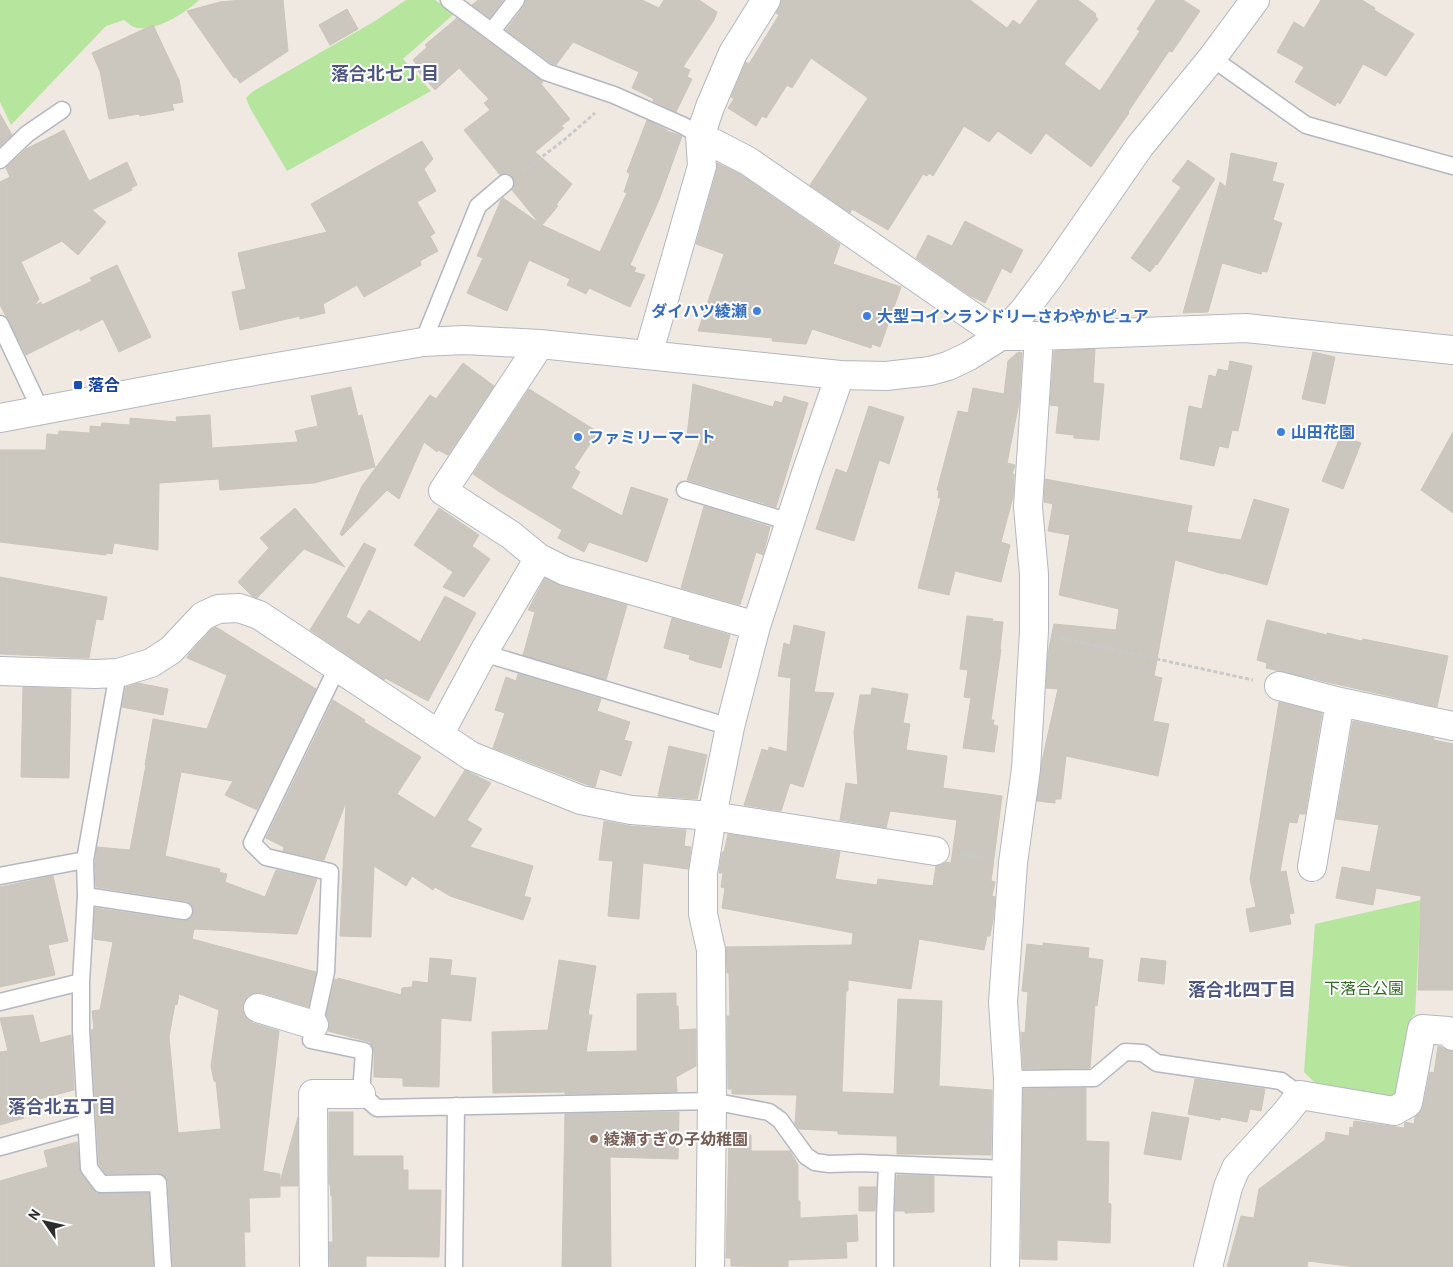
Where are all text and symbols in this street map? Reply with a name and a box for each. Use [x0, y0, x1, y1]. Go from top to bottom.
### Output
district label: 落合北七丁目 [331, 62, 439, 85]
place label: ダイハツ綾瀬 [651, 301, 747, 321]
marker: ダイハツ綾瀬 [751, 305, 763, 317]
place label: 大型コインランドリーさわやかピュア [877, 306, 1149, 326]
marker: 大型コインランドリーさわやかピュア [861, 310, 873, 322]
place label: 落合 [88, 375, 120, 395]
marker: 落合 [72, 379, 84, 391]
place label: 山田花園 [1291, 422, 1355, 442]
marker: 山田花園 [1275, 426, 1287, 438]
place label: ファミリーマート [588, 427, 716, 447]
marker: ファミリーマート [572, 431, 584, 443]
district label: 落合北四丁目 [1188, 978, 1296, 1001]
park label: 下落合公園 [1324, 978, 1404, 998]
district label: 落合北五丁目 [8, 1095, 116, 1118]
place label: 綾瀬すぎの子幼稚園 [604, 1129, 748, 1149]
marker: 綾瀬すぎの子幼稚園 [588, 1133, 600, 1145]
north arrow [20, 1197, 70, 1247]
text: N [24, 1206, 44, 1224]

